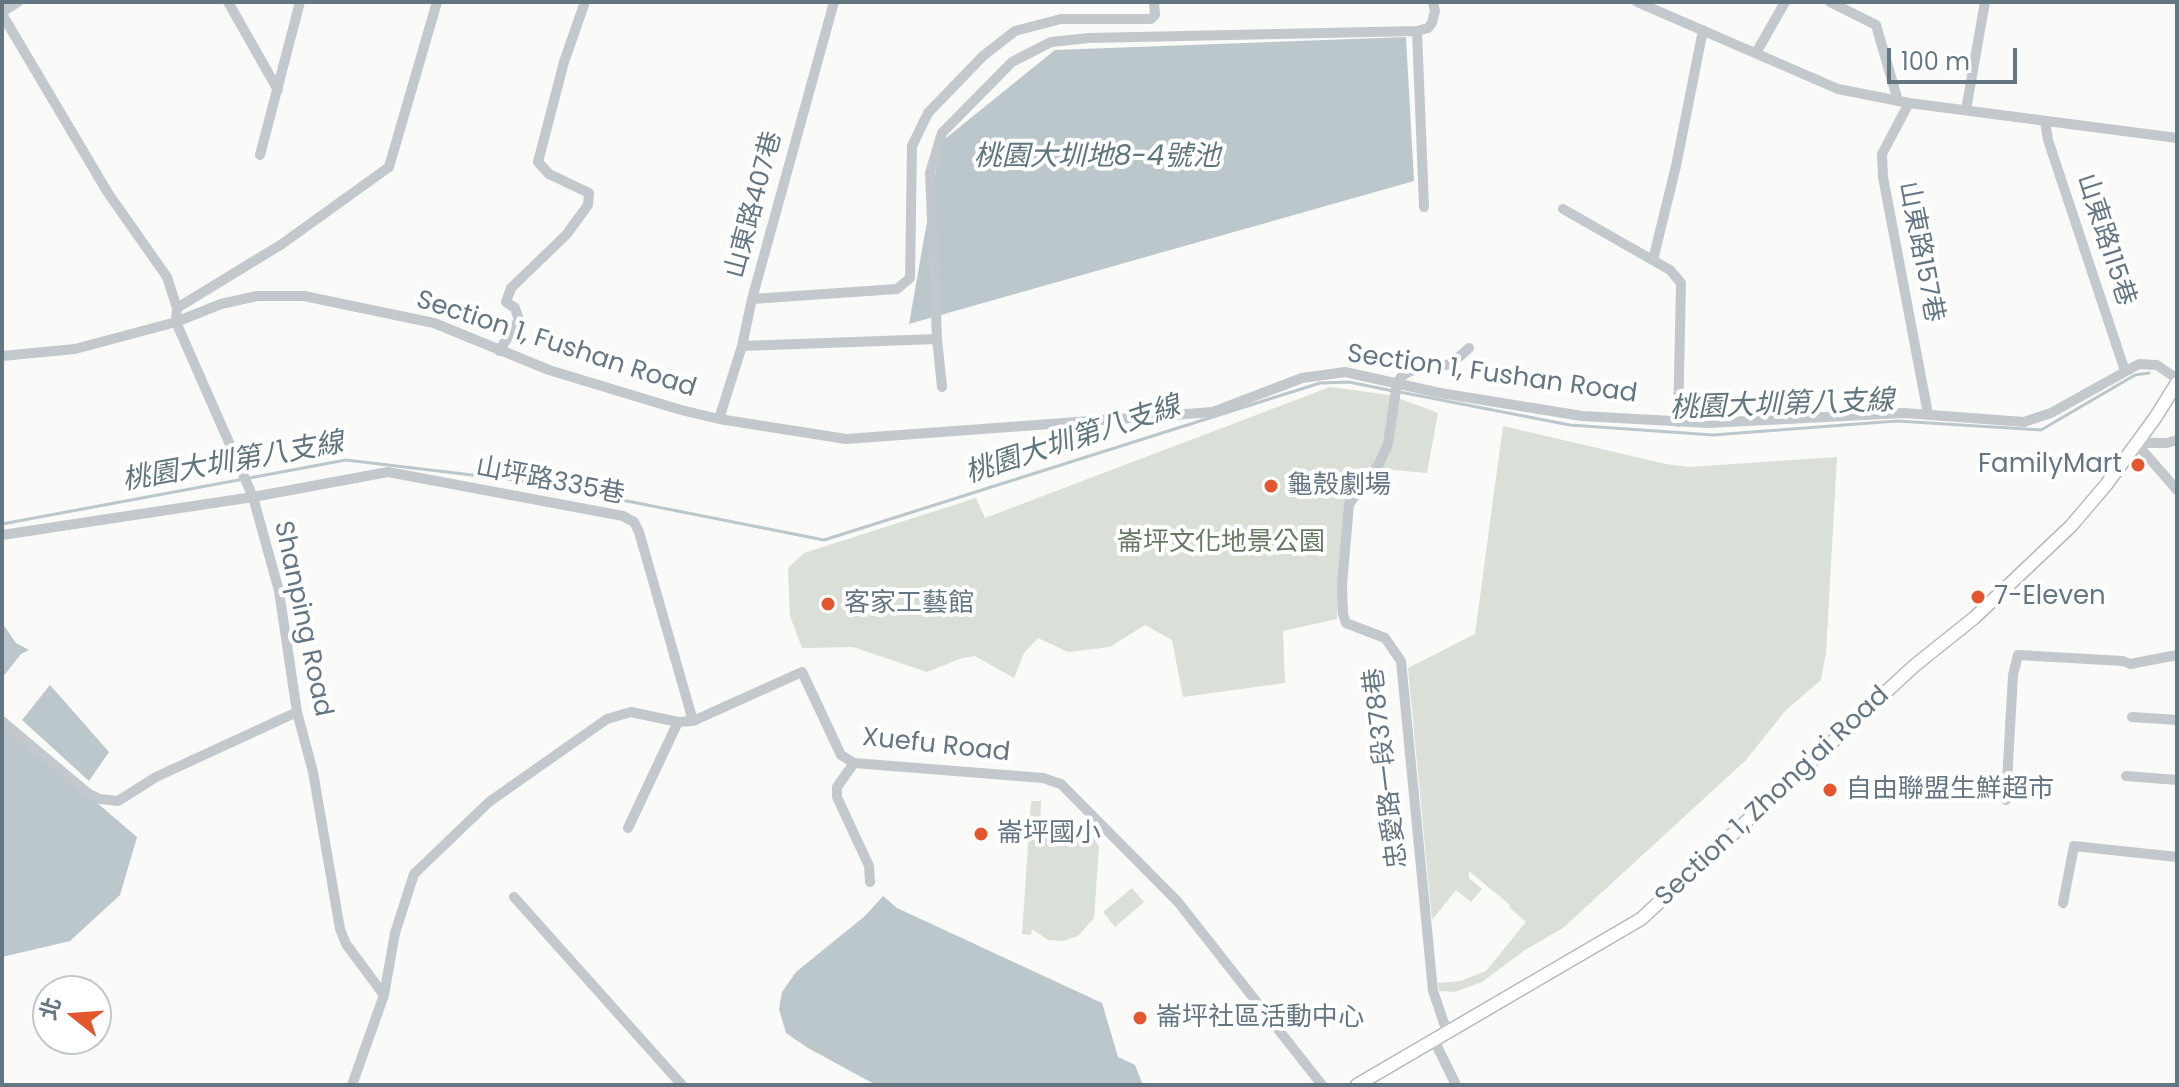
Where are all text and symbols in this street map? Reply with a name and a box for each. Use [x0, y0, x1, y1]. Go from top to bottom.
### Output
scale bar [1891, 32, 2021, 82]
text: 100 m [1901, 45, 1970, 78]
street label: 山東路407巷 [720, 128, 790, 282]
water label: 桃園大圳地8-4號池 [974, 141, 1220, 175]
street label: 山東路115巷 [2069, 170, 2141, 310]
street label: 山東路157巷 [1891, 179, 1949, 325]
street label: Section 1, Fushan Road [412, 285, 700, 405]
street label: Section 1, Fushan Road [1345, 339, 1639, 411]
water label: 桃園大圳第八支線 [1669, 385, 1895, 427]
water label: 桃園大圳第八支線 [961, 390, 1185, 492]
water label: 桃園大圳第八支線 [120, 427, 346, 499]
place label: FamilyMart [1978, 449, 2122, 481]
street label: 山坪路335巷 [473, 452, 627, 512]
marker: FamilyMart [2129, 456, 2147, 474]
place label: 龜殼劇場 [1287, 470, 1391, 502]
marker: 龜殼劇場 [1262, 477, 1280, 495]
street label: Shanping Road [266, 519, 338, 719]
park label: 崙坪文化地景公園 [1117, 527, 1325, 559]
place label: 7-Eleven [1994, 581, 2106, 613]
place label: 客家工藝館 [844, 588, 974, 620]
marker: 7-Eleven [1969, 588, 1987, 606]
marker: 客家工藝館 [819, 595, 837, 613]
street label: 忠愛路一段378巷 [1359, 666, 1415, 870]
street label: Section 1, Zhong'ai Road [1650, 681, 1896, 913]
street label: Xuefu Road [860, 723, 1012, 769]
place label: 自由聯盟生鮮超市 [1846, 774, 2054, 806]
marker: 自由聯盟生鮮超市 [1821, 781, 1839, 799]
place label: 崙坪國小 [997, 818, 1101, 850]
marker: 崙坪國小 [972, 825, 990, 843]
north arrow [32, 975, 112, 1055]
text: 北 [32, 993, 69, 1023]
place label: 崙坪社區活動中心 [1156, 1002, 1364, 1034]
marker: 崙坪社區活動中心 [1131, 1009, 1149, 1027]

